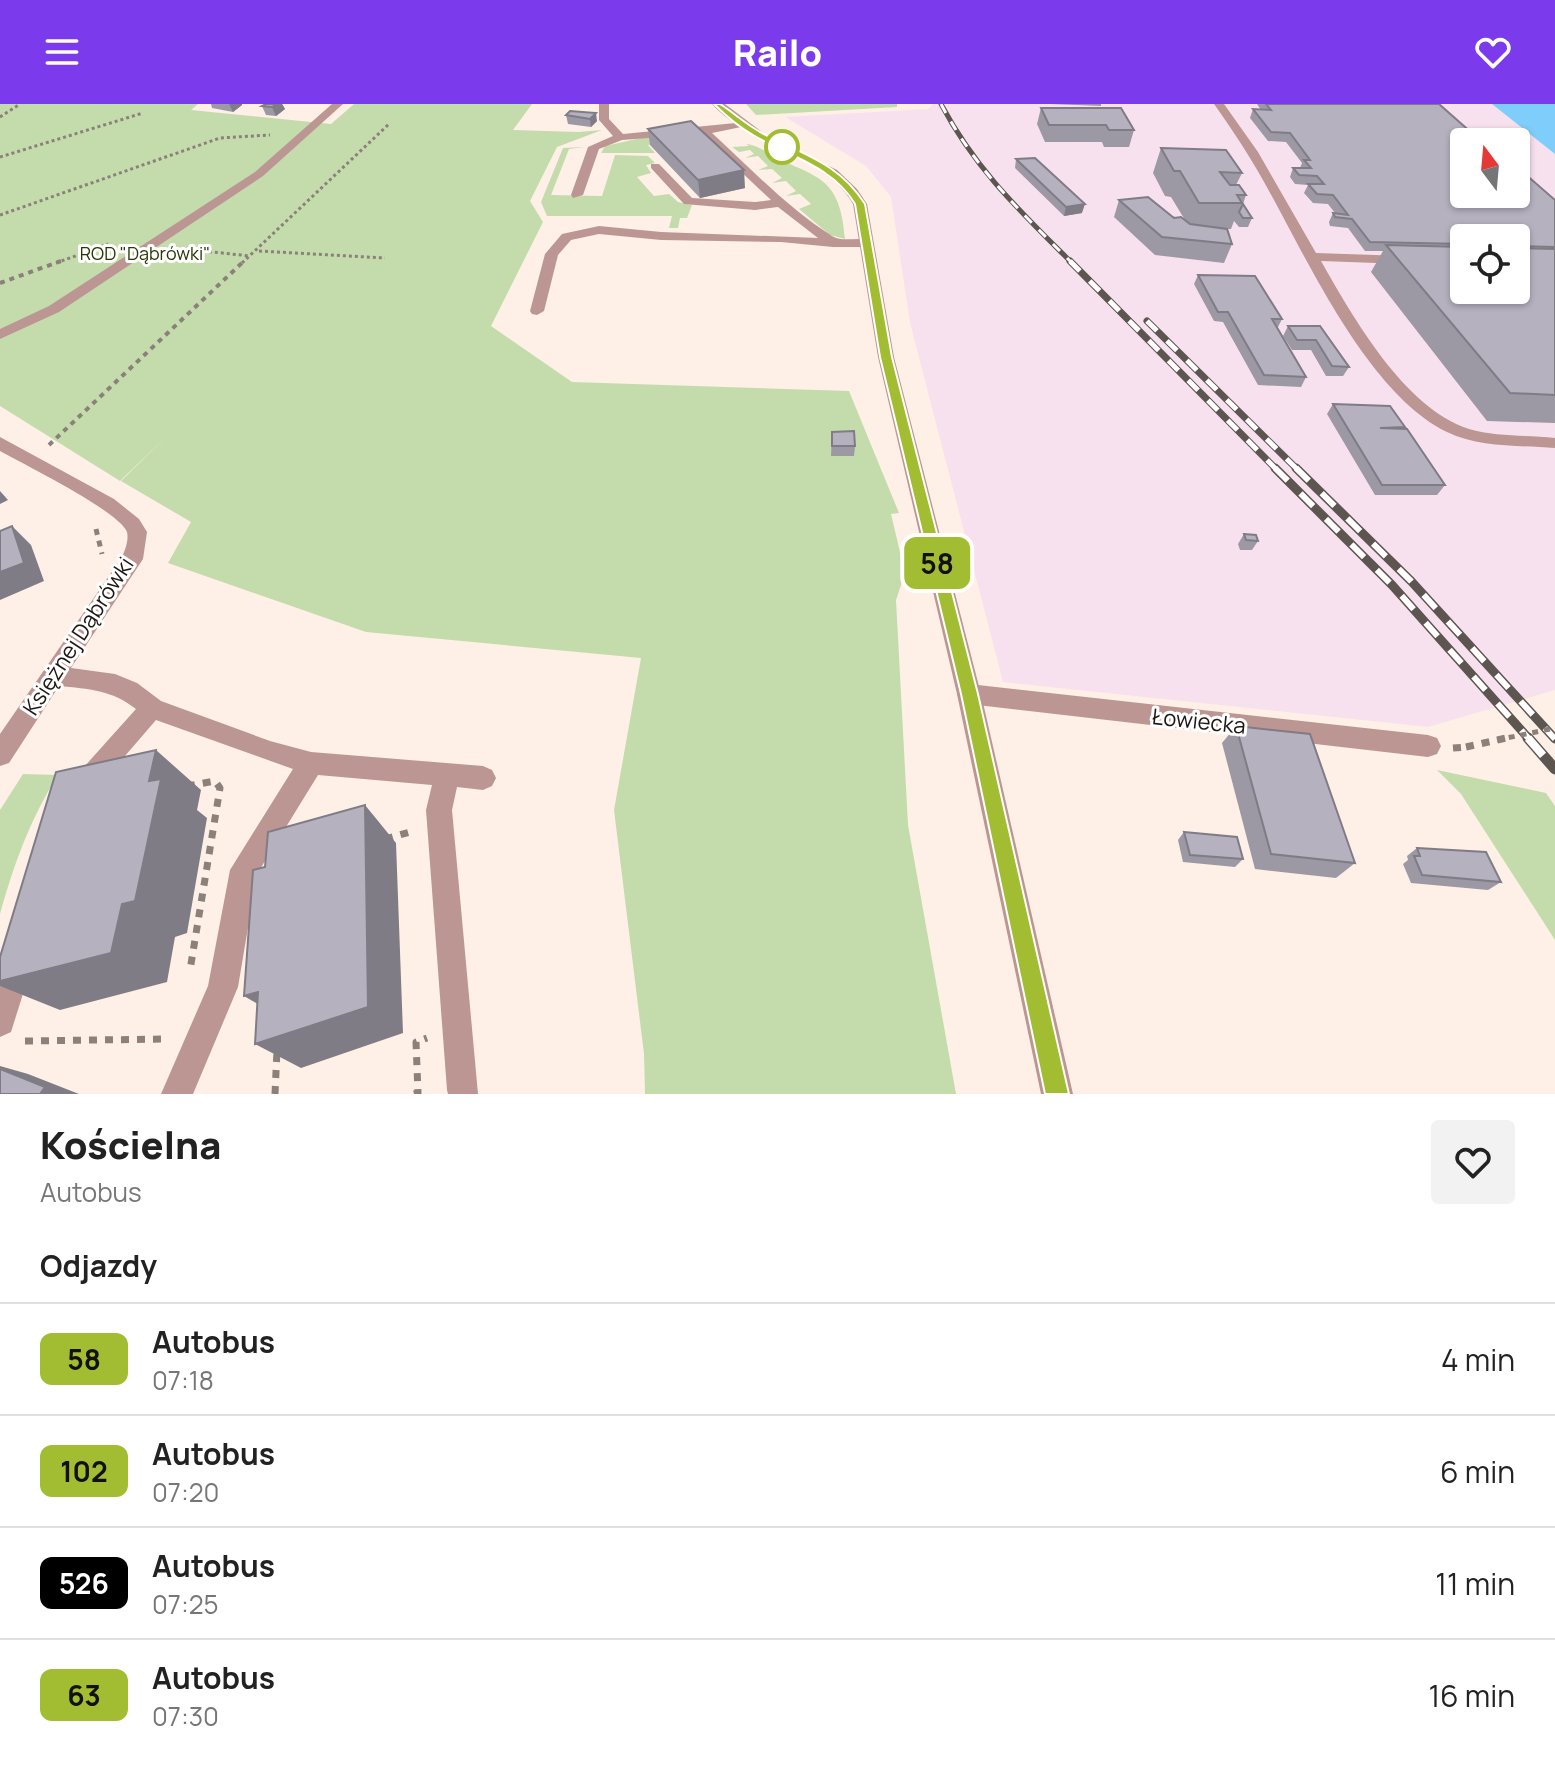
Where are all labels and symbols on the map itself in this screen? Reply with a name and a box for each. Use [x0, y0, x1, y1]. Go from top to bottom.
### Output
north arrow [1450, 128, 1530, 208]
unlabelled marker [765, 130, 799, 164]
park label: ROD "Dąbrówki" [80, 241, 210, 265]
line badge: 58 [901, 537, 973, 589]
street label: Księżnej Dąbrówki [16, 551, 140, 721]
street label: Łowiecka [1151, 701, 1247, 741]

